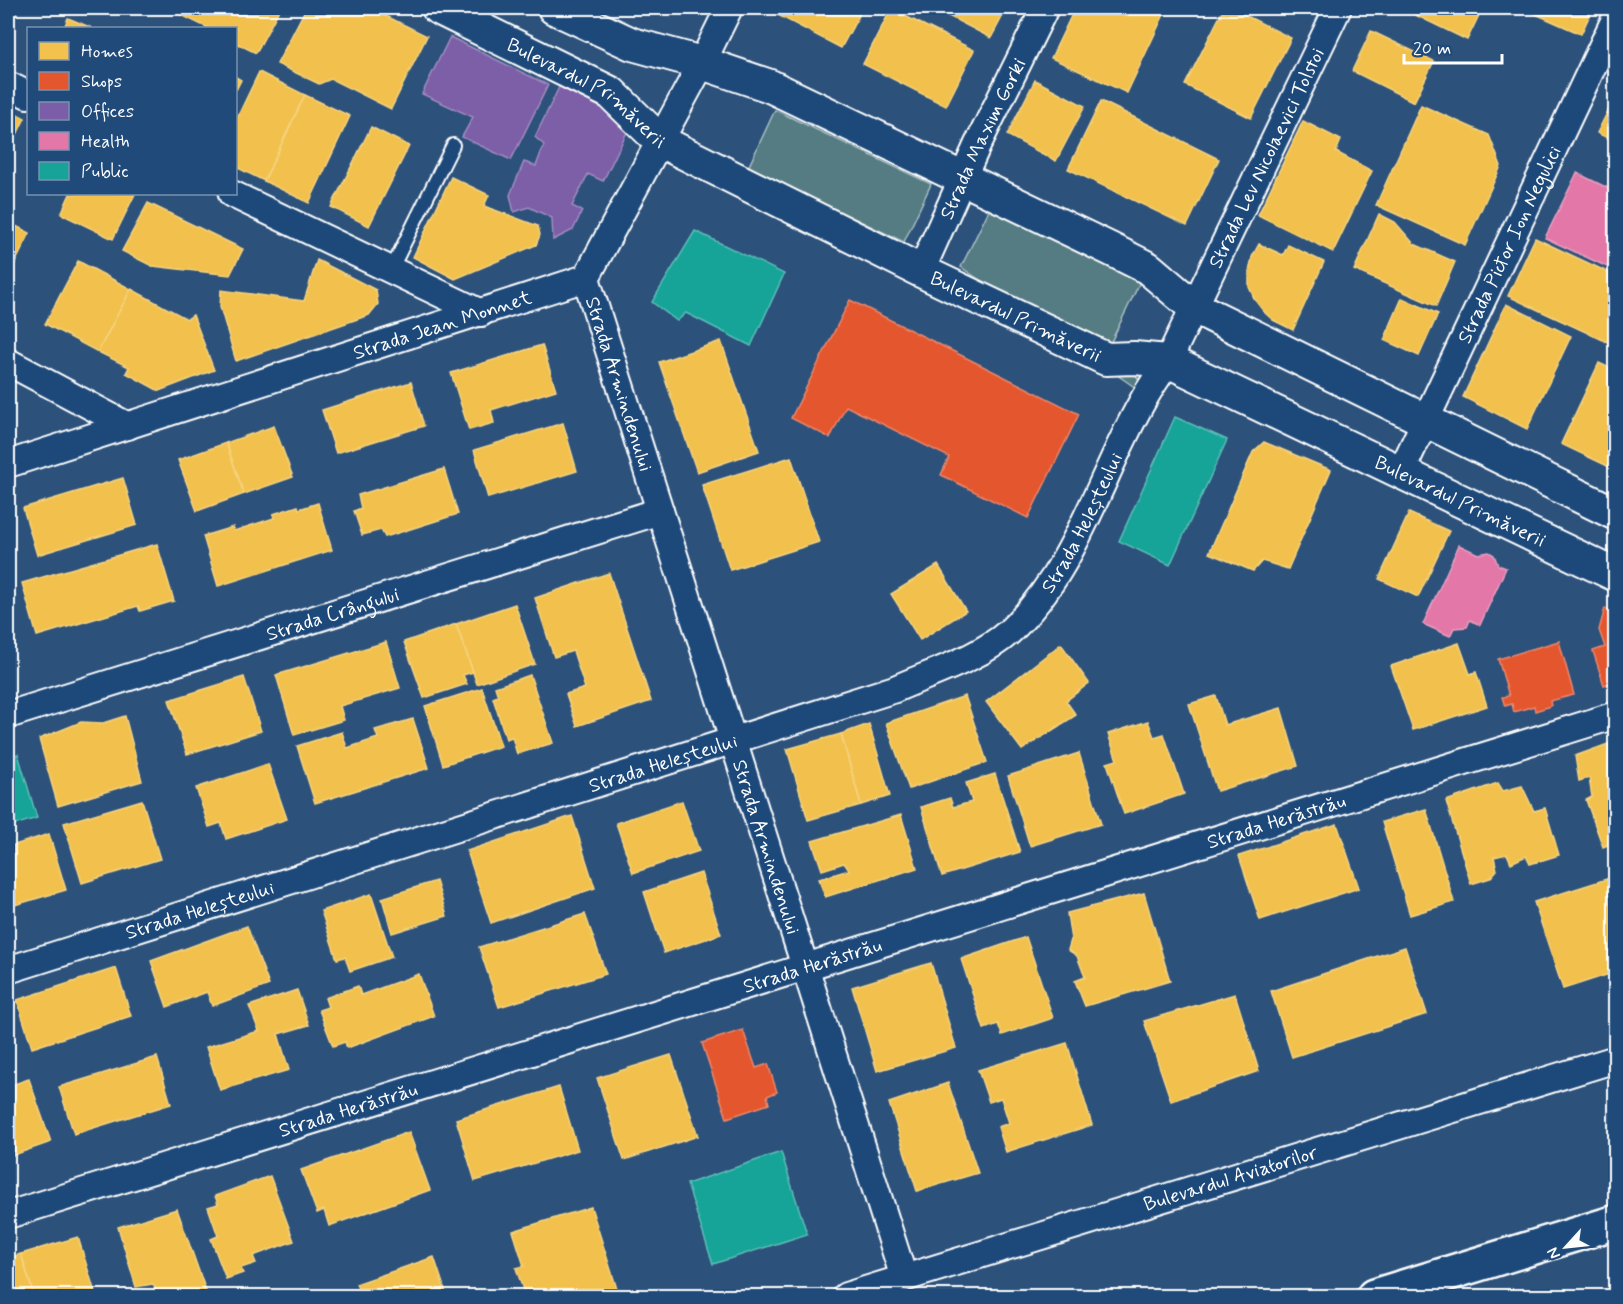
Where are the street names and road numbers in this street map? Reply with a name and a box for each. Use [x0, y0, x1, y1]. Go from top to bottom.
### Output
street label: Bulevardul Primăverii [502, 32, 669, 156]
street label: Strada Lev Nicolaevici Tolstoi [1203, 44, 1332, 273]
street label: Strada Maxim Gorki [934, 54, 1033, 224]
street label: Strada Pictor Ion Negulici [1452, 141, 1568, 348]
street label: Bulevardul Primăverii [925, 265, 1105, 370]
street label: Strada Jean Monnet [350, 284, 535, 367]
street label: Strada Armindenului [578, 293, 659, 475]
street label: Strada Heleșteului [1035, 448, 1130, 599]
street label: Bulevardul Primăverii [1370, 450, 1550, 554]
street label: Strada Crângului [263, 581, 403, 648]
street label: Strada Heleșteului [586, 728, 741, 800]
street label: Strada Armindenului [725, 757, 806, 938]
street label: Strada Herăstrău [1204, 788, 1349, 856]
street label: Strada Heleșteului [122, 875, 278, 947]
street label: Strada Herăstrău [740, 932, 885, 1001]
street label: Strada Herăstrău [276, 1076, 421, 1145]
street label: Bulevardul Aviatorilor [1141, 1140, 1321, 1219]

